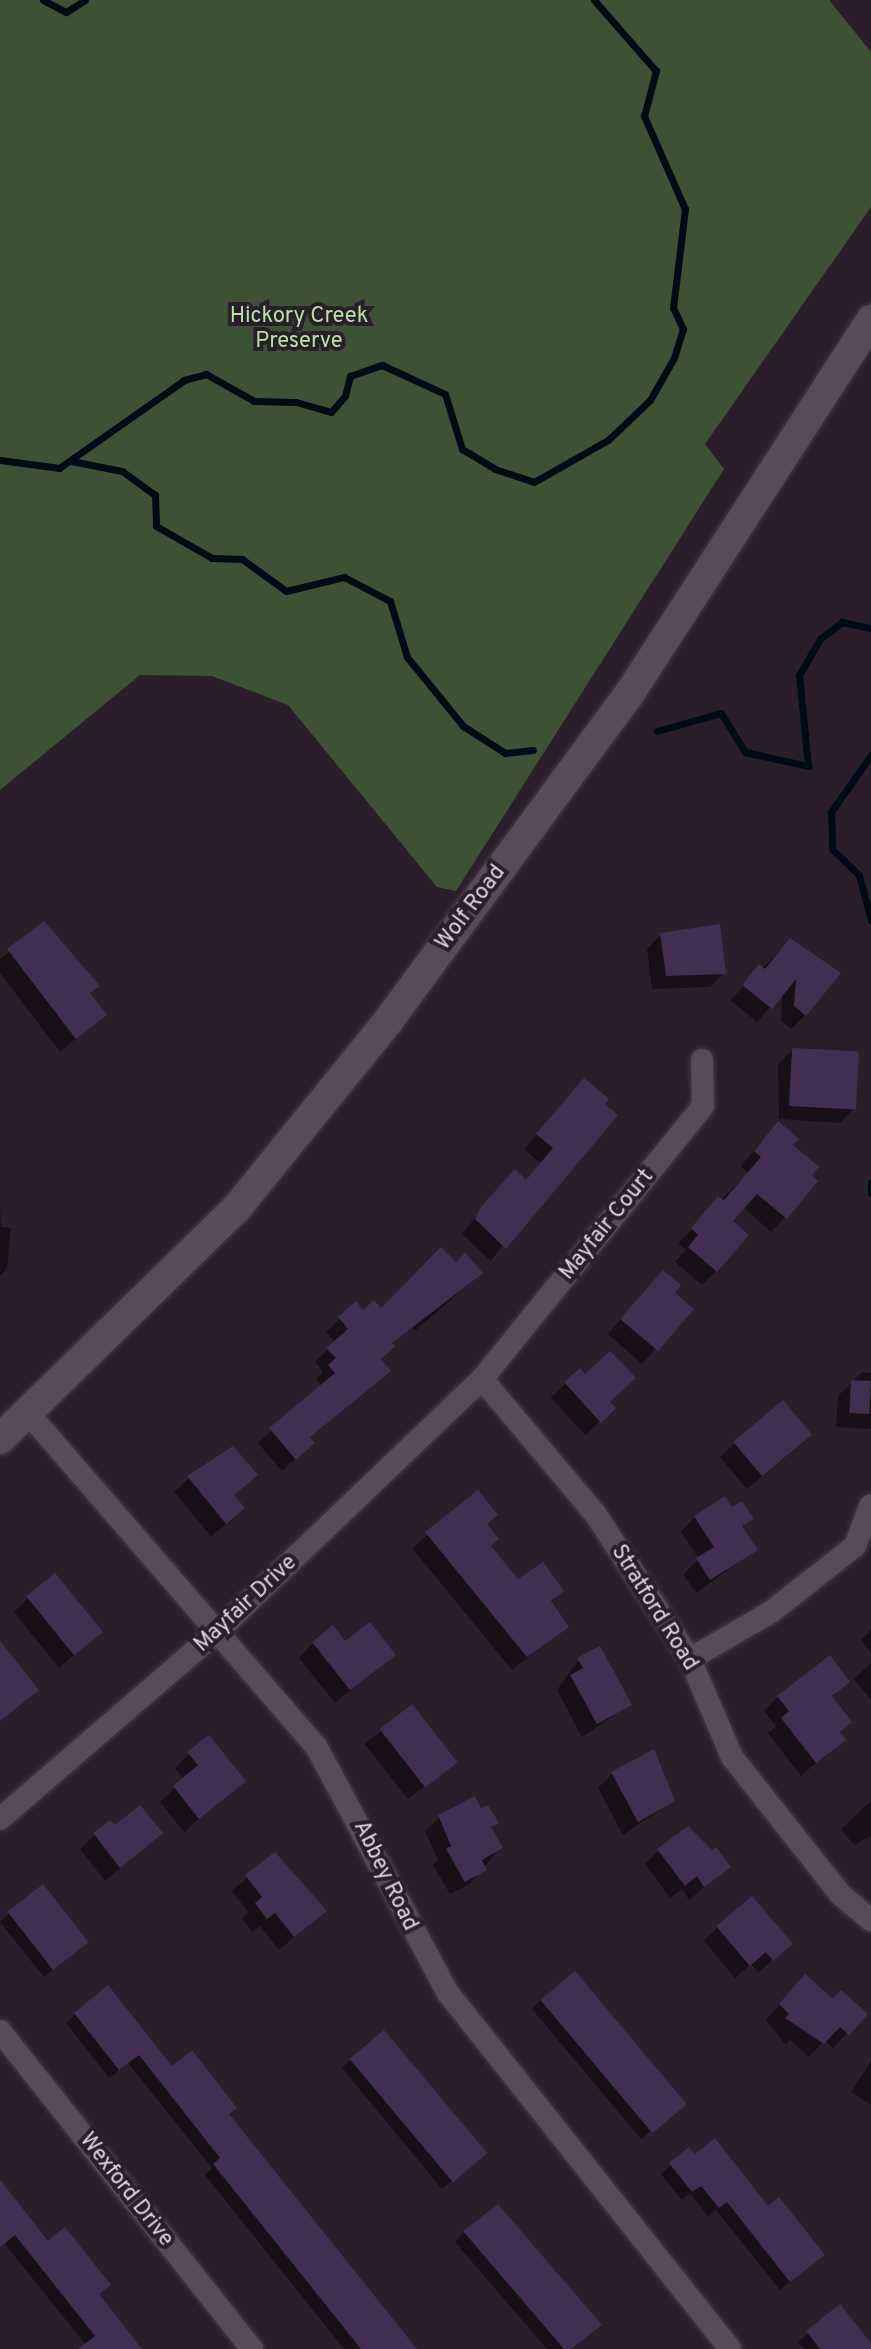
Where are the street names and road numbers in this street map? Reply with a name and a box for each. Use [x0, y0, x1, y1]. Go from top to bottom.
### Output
street label: Wolf Road [431, 860, 511, 956]
street label: Mayfair Court [554, 1164, 660, 1286]
street label: Stratford Road [605, 1540, 703, 1676]
street label: Mayfair Drive [189, 1550, 303, 1658]
street label: Abbey Road [347, 1817, 423, 1935]
street label: Wexford Drive [73, 2128, 179, 2252]

